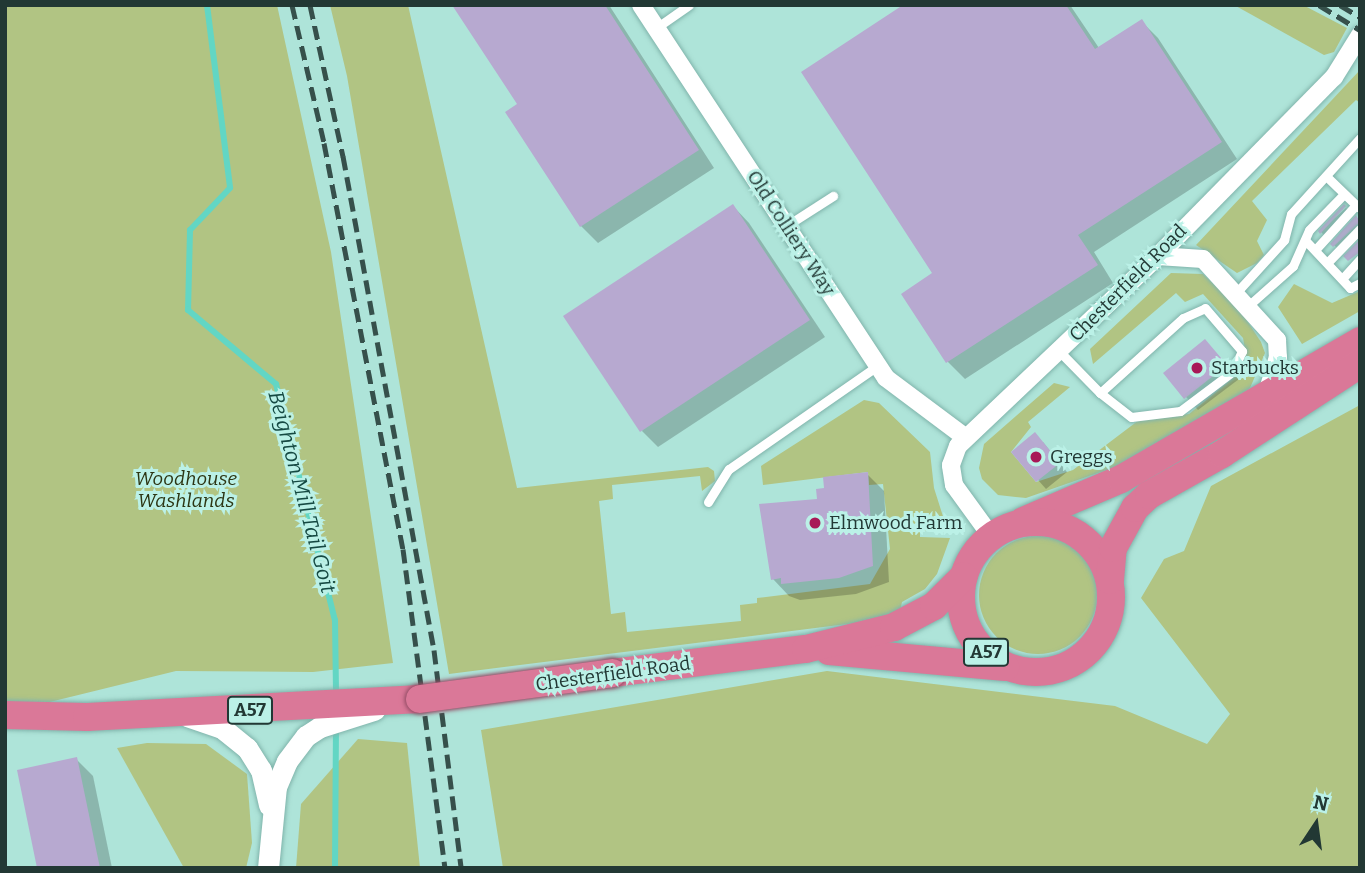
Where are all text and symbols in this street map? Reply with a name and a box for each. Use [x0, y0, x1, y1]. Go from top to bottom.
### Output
street label: Old Colliery Way [742, 166, 840, 300]
street label: Chesterfield Road [1065, 220, 1191, 346]
place label: Starbucks [1211, 357, 1299, 379]
marker: Starbucks [1189, 360, 1205, 376]
water label: Beighton Mill Tail Goit [263, 388, 341, 596]
place label: Greggs [1050, 446, 1113, 468]
marker: Greggs [1028, 449, 1044, 465]
park label: Woodhouse Washlands [135, 468, 237, 512]
place label: Elmwood Farm [829, 512, 962, 534]
marker: Elmwood Farm [807, 515, 823, 531]
road number: A57 [962, 638, 1010, 666]
street label: Chesterfield Road [534, 652, 692, 696]
road number: A57 [226, 696, 274, 724]
north arrow [1281, 789, 1351, 859]
text: N [1311, 790, 1331, 816]

